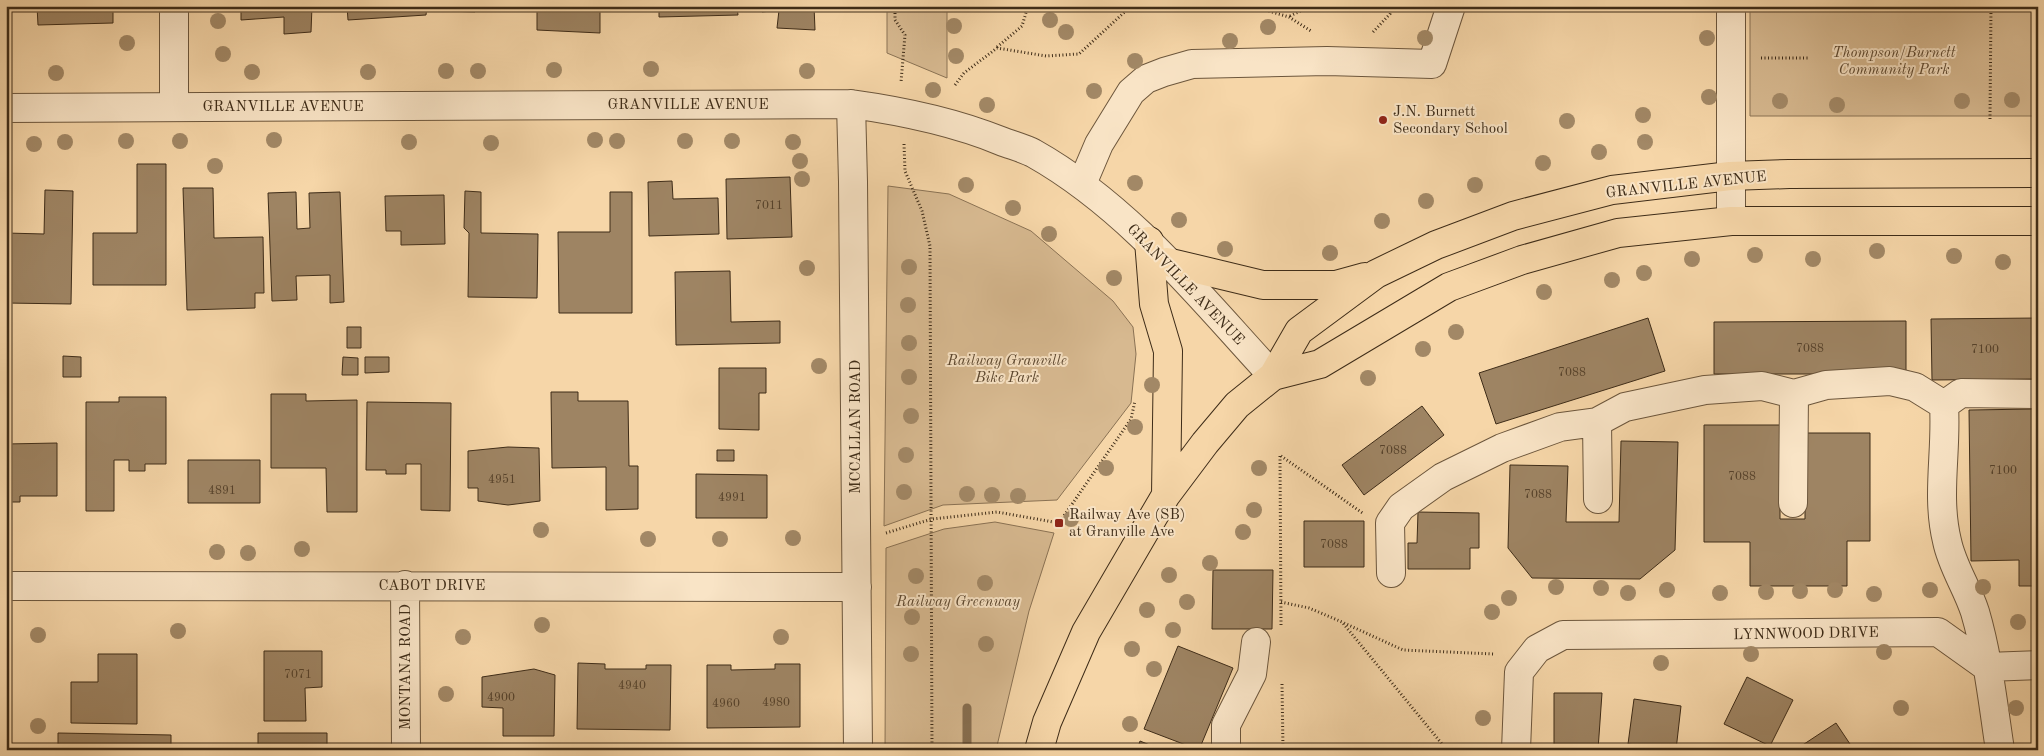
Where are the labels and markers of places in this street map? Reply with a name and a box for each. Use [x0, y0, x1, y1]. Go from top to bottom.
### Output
place label: J.N. Burnett Secondary School [1393, 105, 1508, 137]
marker: J.N. Burnett Secondary School [1377, 114, 1389, 126]
place label: Railway Ave (SB) at Granville Ave [1069, 508, 1185, 540]
marker: Railway Ave (SB) at Granville Ave [1053, 517, 1065, 529]

